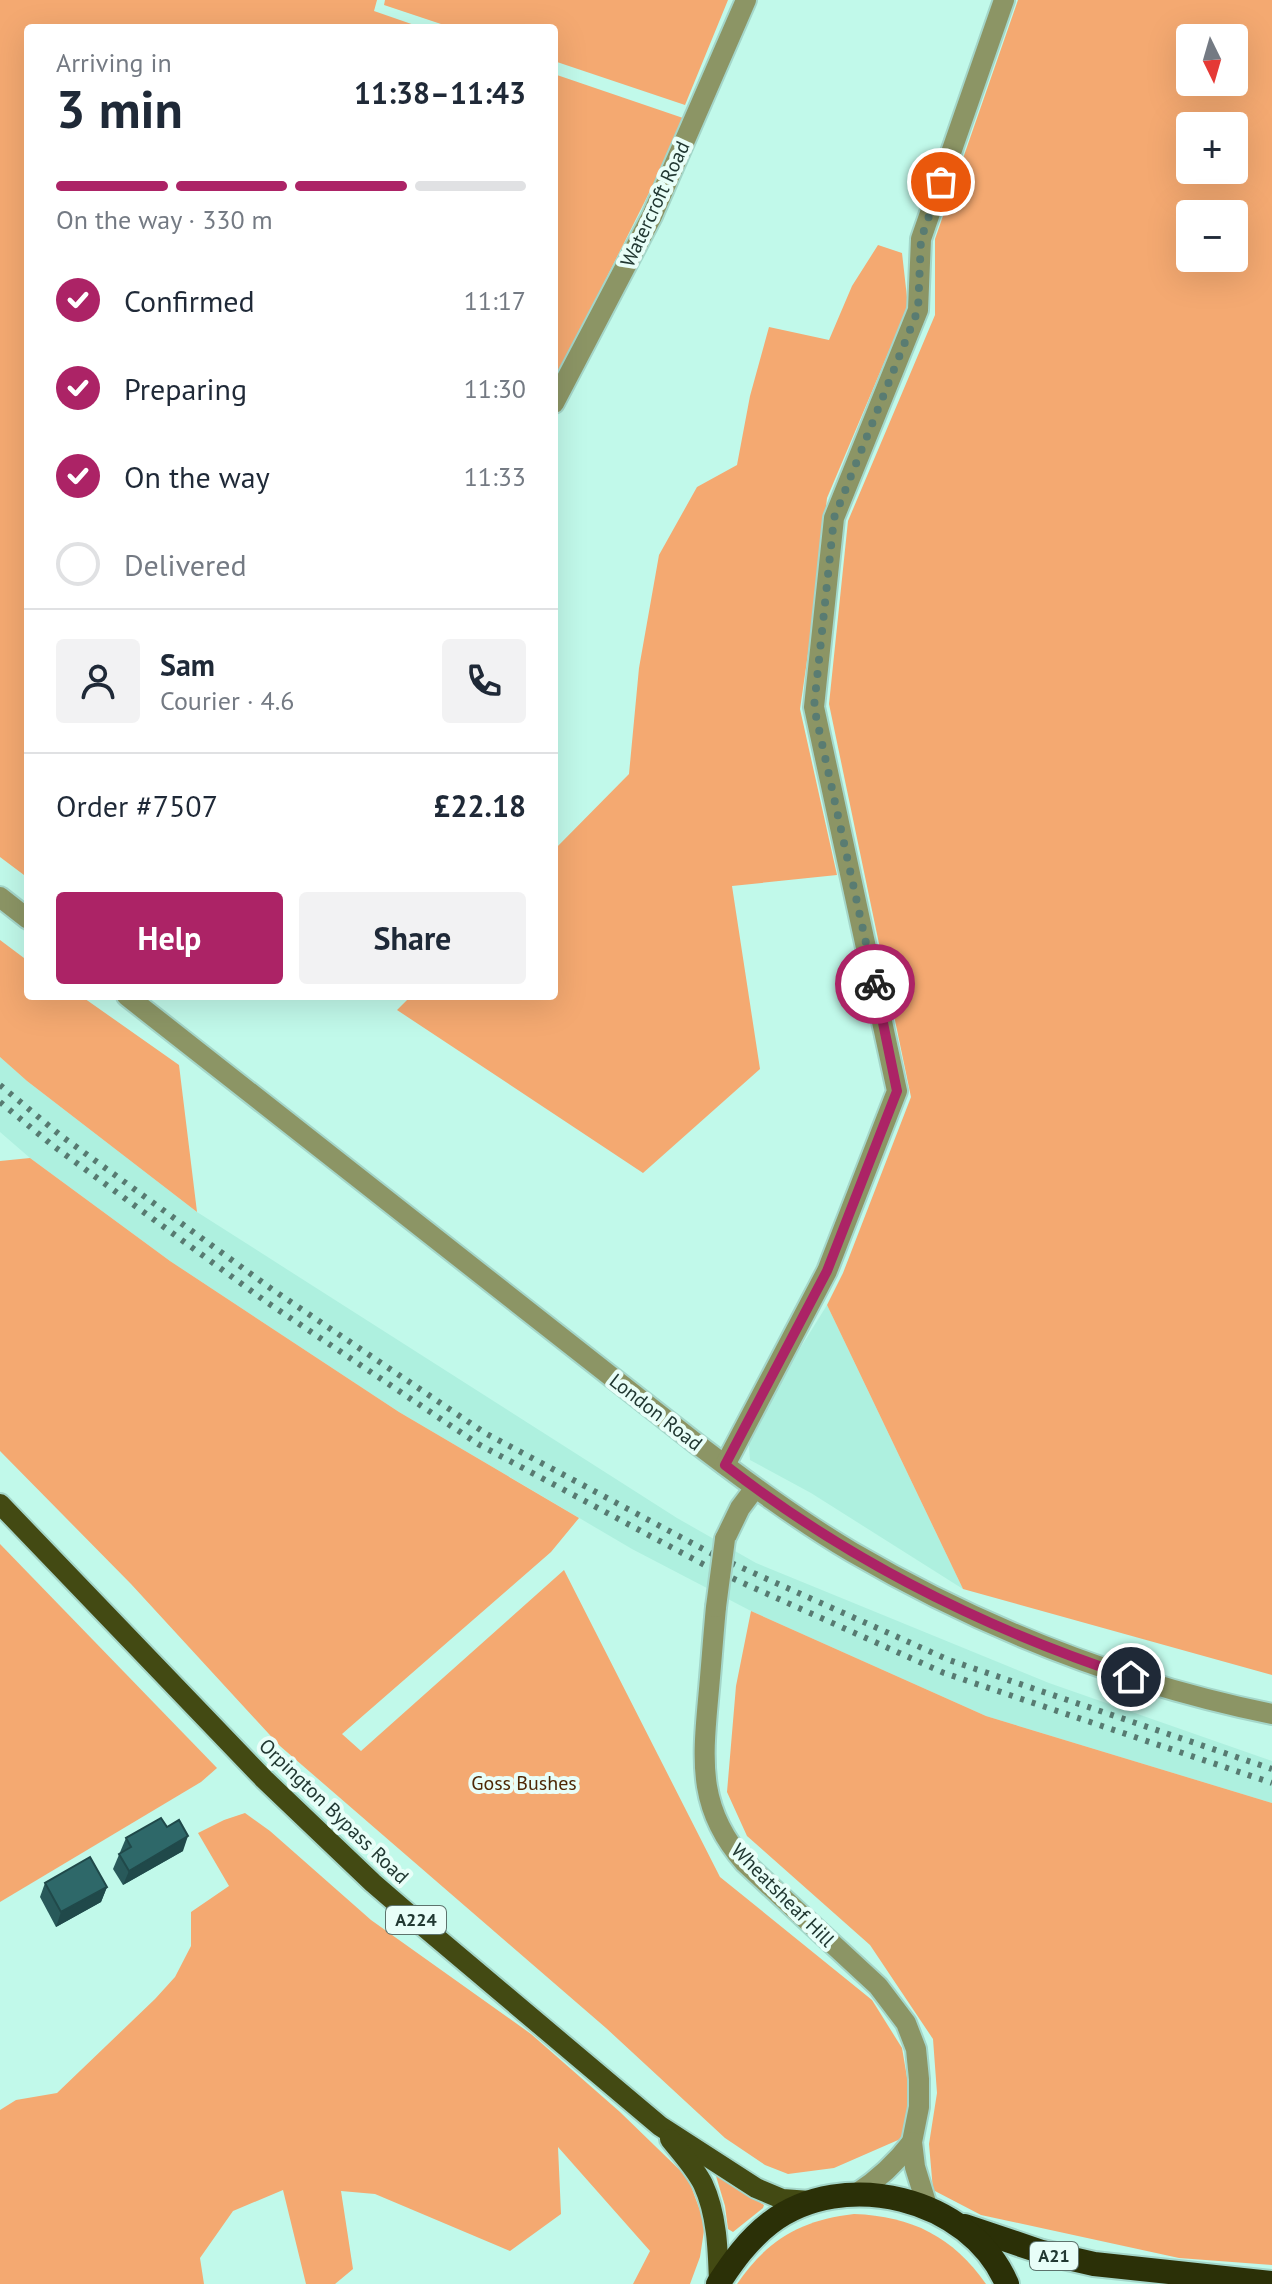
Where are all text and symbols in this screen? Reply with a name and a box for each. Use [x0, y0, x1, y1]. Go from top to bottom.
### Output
north arrow [1176, 24, 1248, 96]
map controls [1176, 24, 1248, 272]
text: Arriving in [56, 46, 172, 79]
text: 11:38–11:43 [354, 73, 526, 112]
text: 3 min [56, 75, 183, 142]
button: + [1176, 112, 1248, 184]
street label: Watercroft Road [614, 137, 696, 271]
pin [907, 148, 975, 216]
icon: bag [919, 160, 963, 204]
button: − [1176, 200, 1248, 272]
text: On the way · 330 m [56, 203, 273, 236]
icon: check [56, 278, 100, 322]
text: Confirmed [124, 281, 255, 320]
text: 11:17 [464, 284, 526, 317]
icon: check [56, 366, 100, 410]
text: Preparing [124, 369, 247, 408]
text: 11:30 [464, 372, 526, 405]
icon: check [56, 454, 100, 498]
text: On the way [124, 457, 270, 496]
text: 11:33 [464, 460, 526, 493]
text: Delivered [124, 545, 247, 584]
button: person [56, 639, 140, 723]
button: phone [442, 639, 526, 723]
text: Sam [160, 645, 215, 684]
text: Courier · 4.6 [160, 684, 294, 717]
text: Order #7507 [56, 786, 218, 825]
text: £22.18 [434, 786, 526, 825]
button: Help [56, 892, 283, 984]
button: Share [299, 892, 526, 984]
courier [835, 944, 915, 1024]
icon: bike [853, 962, 897, 1006]
street label: London Road [604, 1368, 708, 1456]
pin [1097, 1643, 1165, 1711]
icon: home [1109, 1655, 1153, 1699]
street label: Orpington Bypass Road [254, 1733, 414, 1889]
park label: Goss Bushes [471, 1770, 577, 1796]
street label: Wheatsheaf Hill [726, 1838, 840, 1952]
road number: A224 [386, 1906, 446, 1934]
road number: A21 [1030, 2242, 1078, 2270]

